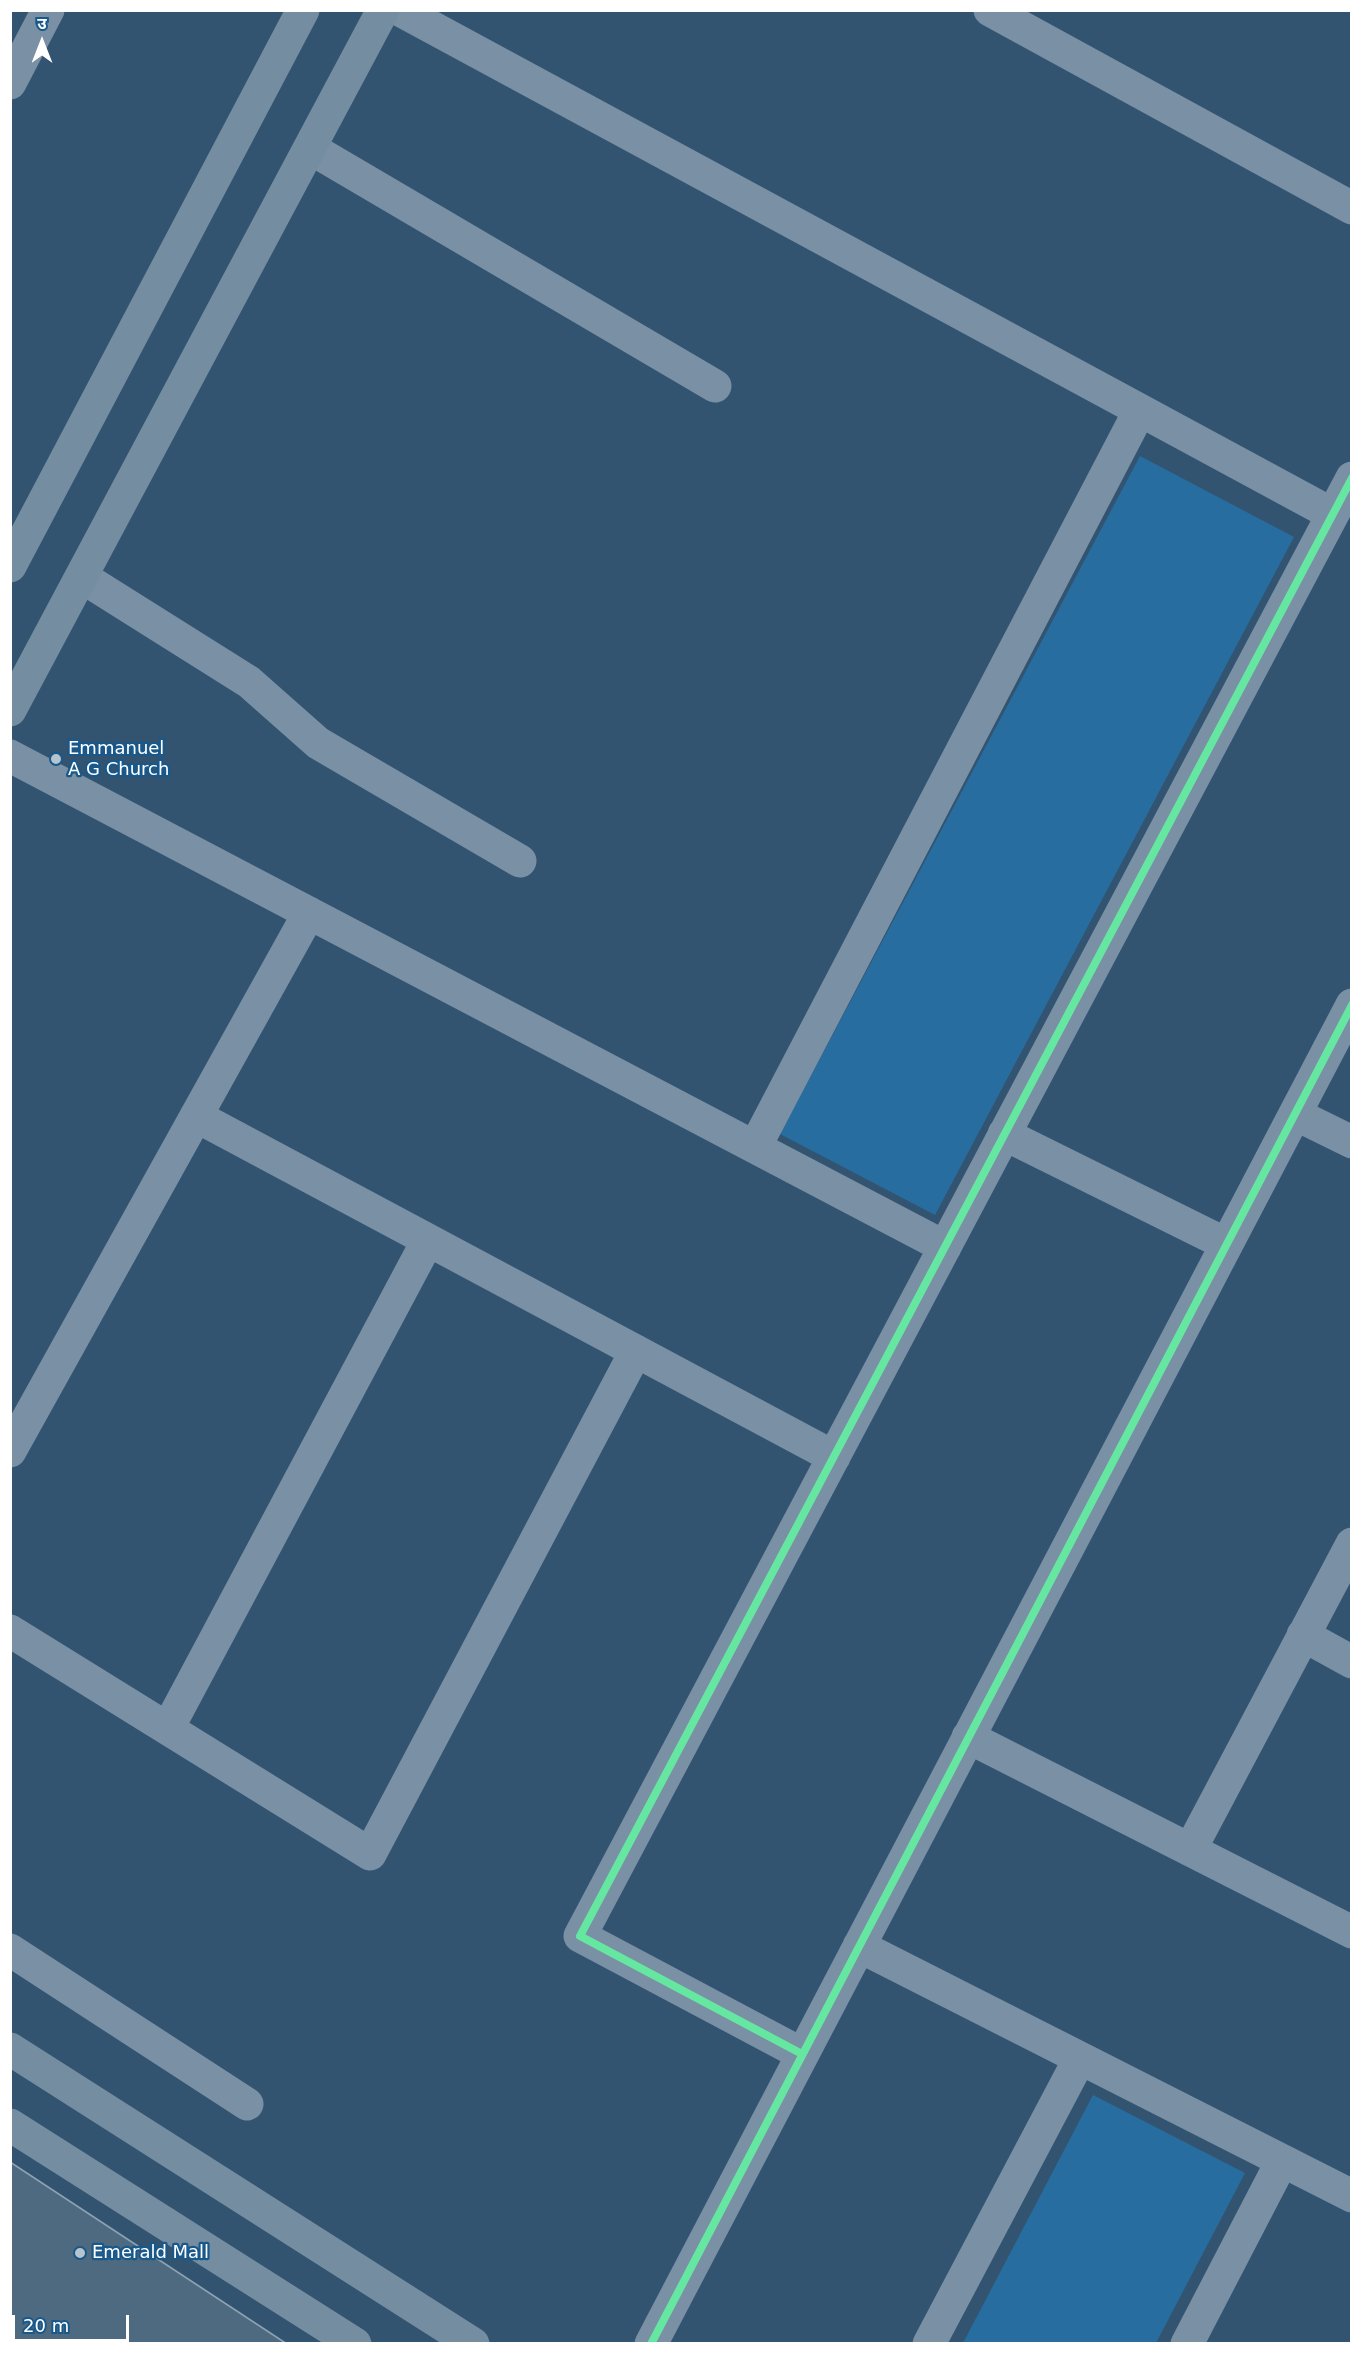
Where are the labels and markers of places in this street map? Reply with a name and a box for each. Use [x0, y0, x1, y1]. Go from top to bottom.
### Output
place label: Emmanuel A G Church [68, 738, 169, 780]
marker: Emmanuel A G Church [49, 752, 63, 766]
place label: Emerald Mall [92, 2242, 209, 2264]
marker: Emerald Mall [73, 2246, 87, 2260]

